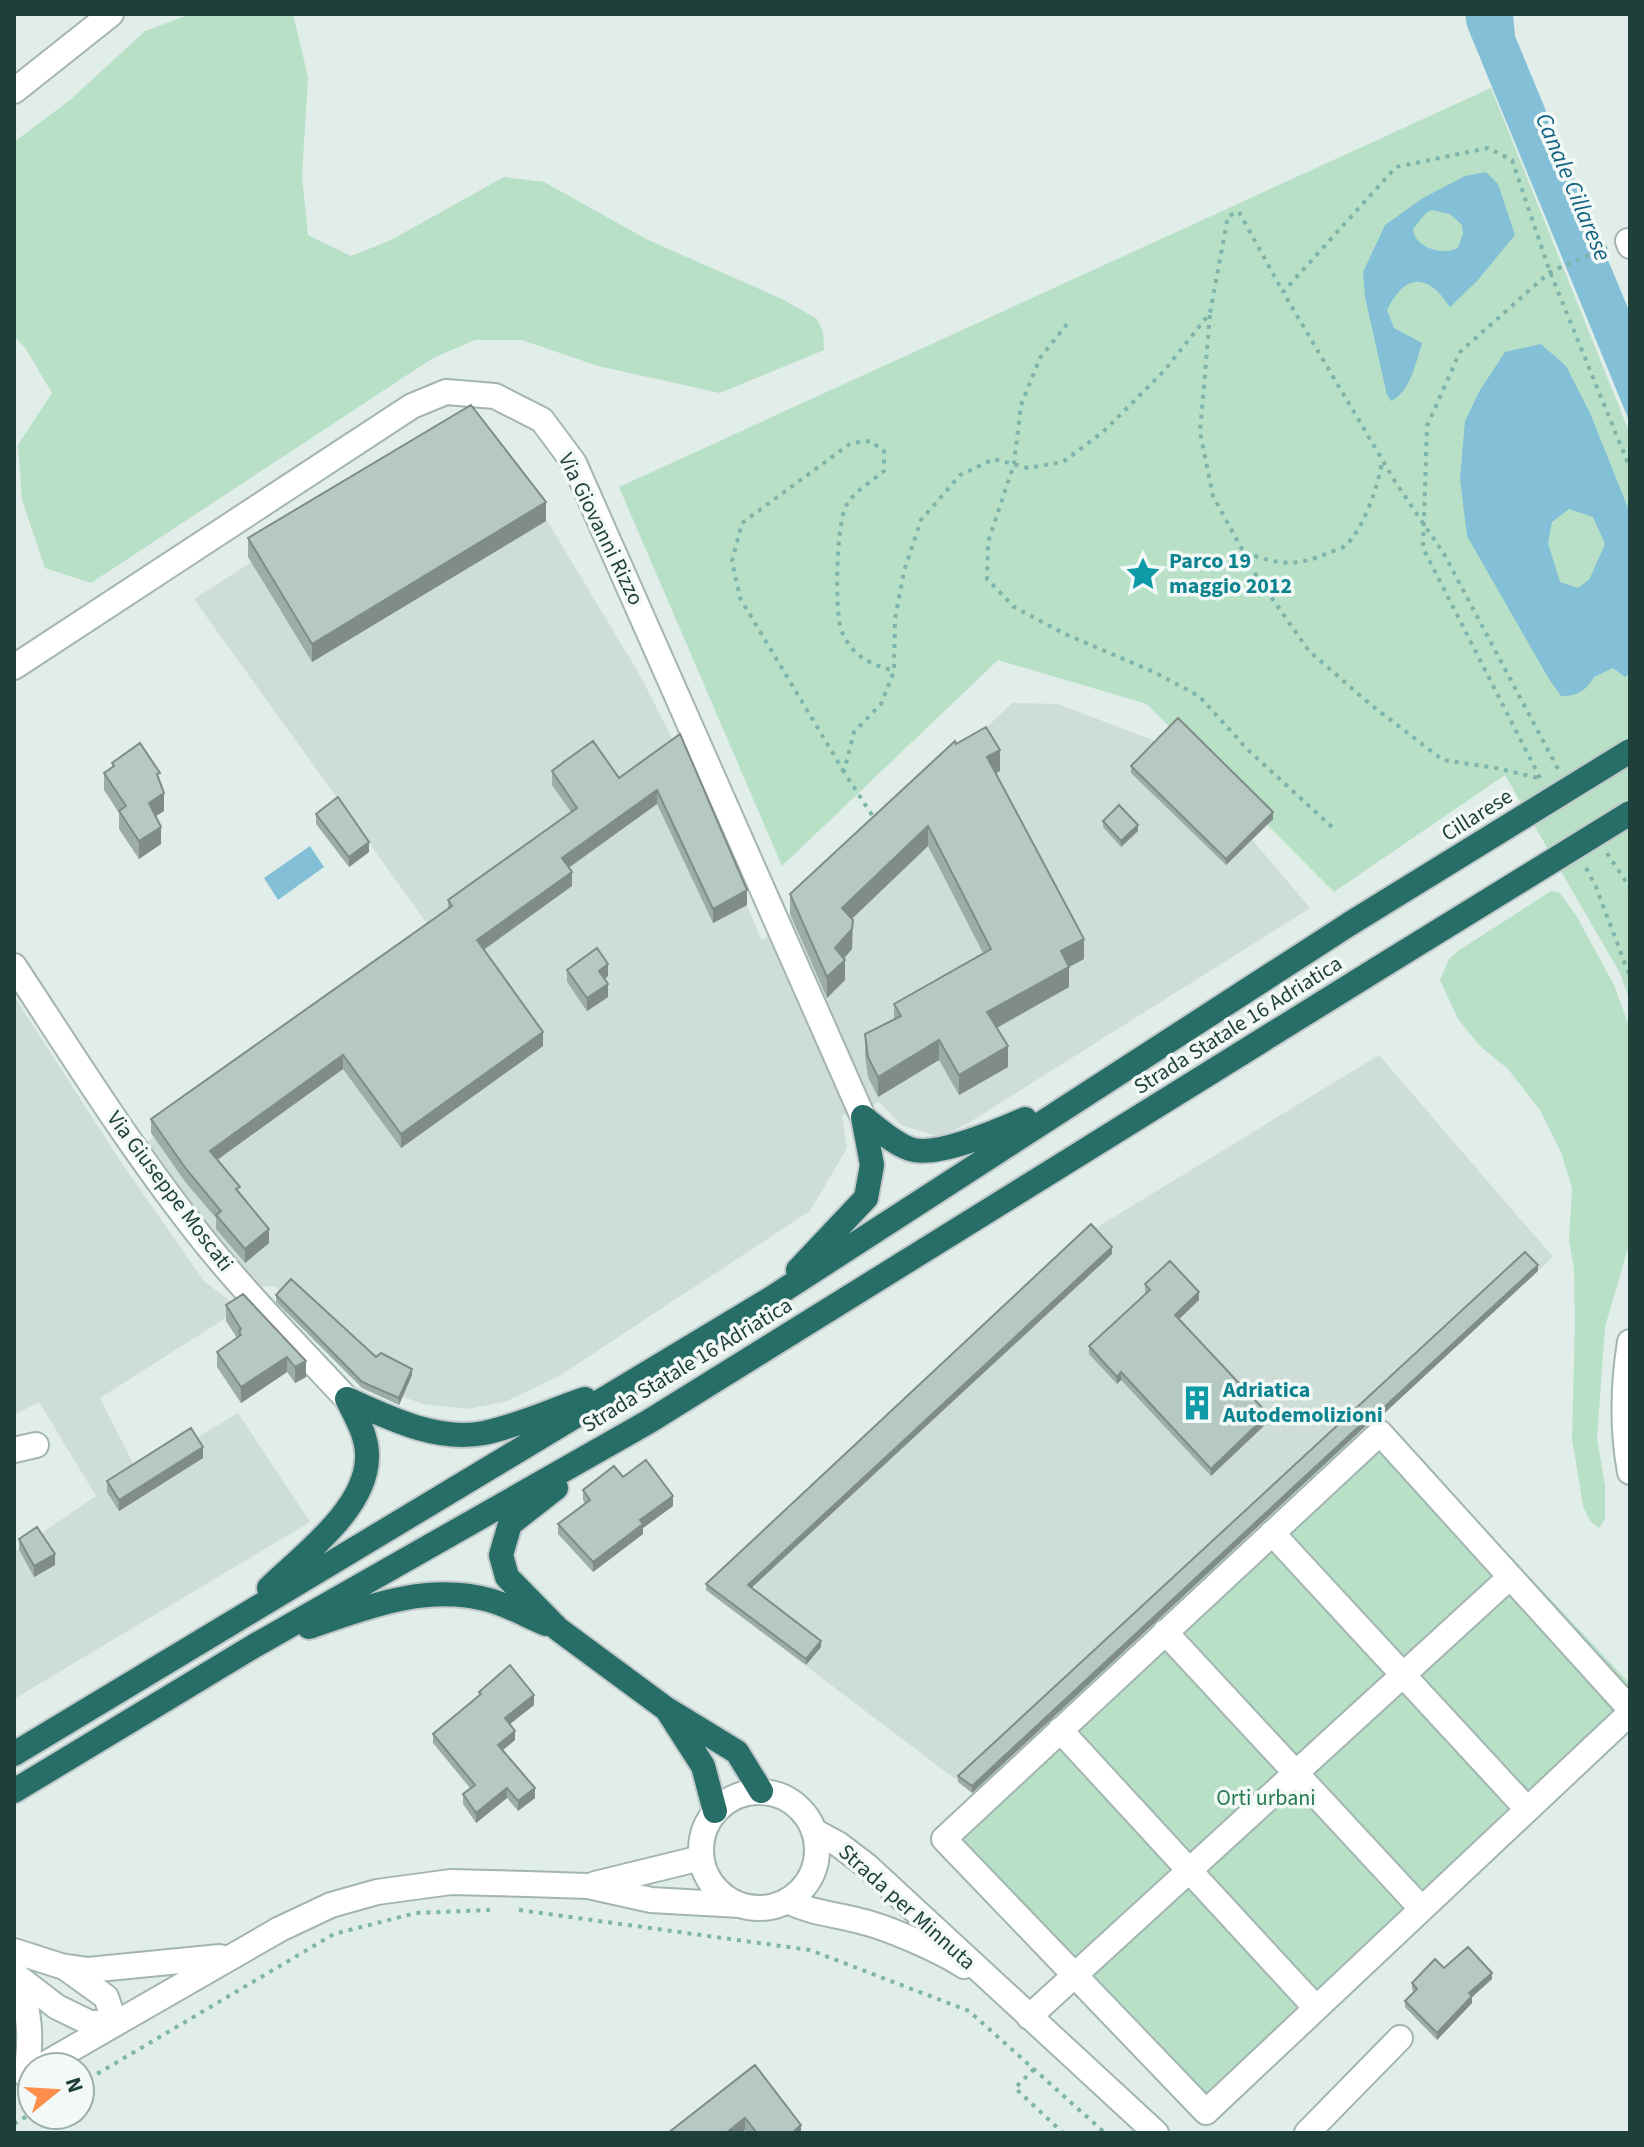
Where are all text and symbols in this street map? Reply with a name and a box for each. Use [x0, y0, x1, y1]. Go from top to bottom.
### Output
water label: Canale Cillarese [1526, 107, 1620, 267]
street label: Via Giovanni Rizzo [550, 447, 652, 611]
place label: Parco 19 maggio 2012 [1169, 545, 1292, 602]
place icon: Parco 19 maggio 2012 [1124, 555, 1162, 593]
street label: Cillarese [1435, 781, 1519, 849]
street label: Strada Statale 16 Adriatica [1128, 948, 1348, 1102]
street label: Via Giuseppe Moscati [99, 1104, 241, 1278]
street label: Strada Statale 16 Adriatica [576, 1289, 798, 1441]
place label: Adriatica Autodemolizioni [1222, 1374, 1383, 1431]
building icon: Adriatica Autodemolizioni [1178, 1384, 1216, 1422]
park label: Orti urbani [1216, 1782, 1316, 1814]
street label: Strada per Minnuta [831, 1836, 983, 1978]
north arrow [16, 2051, 96, 2131]
text: N [57, 2073, 92, 2097]

